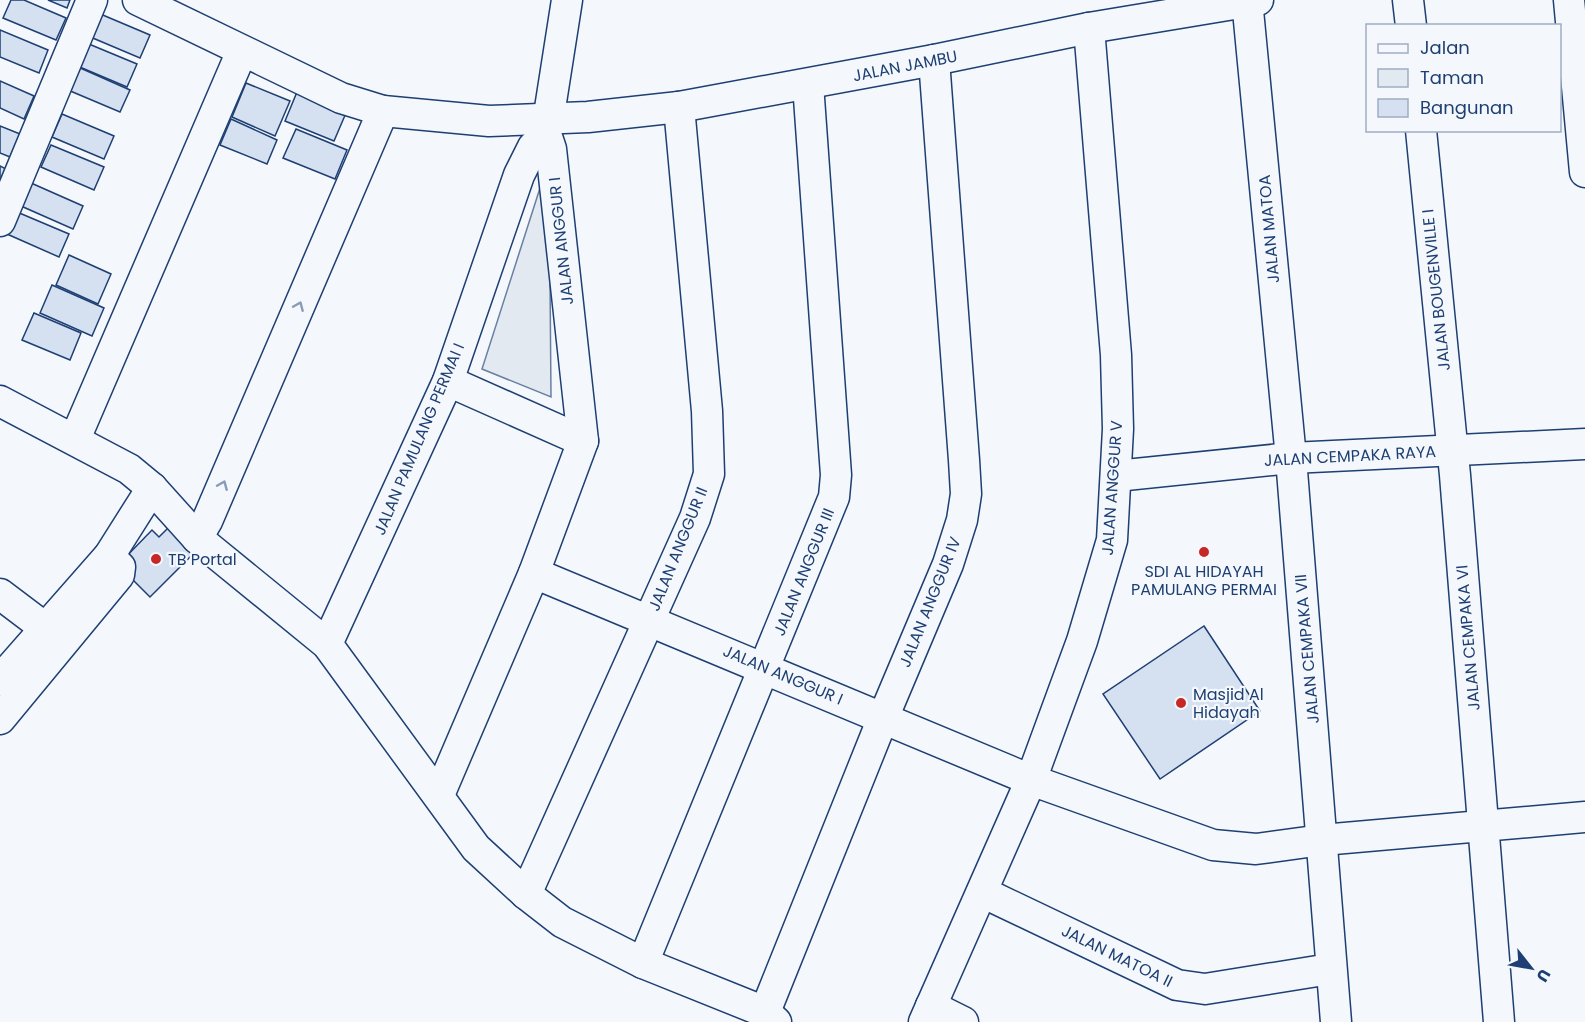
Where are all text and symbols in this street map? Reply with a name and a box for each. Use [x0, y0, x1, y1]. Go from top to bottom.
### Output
legend [1366, 24, 1561, 132]
text: Jalan [1420, 35, 1470, 60]
street label: JALAN JAMBU [851, 45, 959, 87]
text: Taman [1420, 65, 1484, 90]
text: Bangunan [1420, 95, 1514, 120]
street label: JALAN MATOA [1253, 173, 1285, 284]
street label: JALAN ANGGUR I [543, 176, 579, 306]
street label: JALAN BOUGENVILLE I [1416, 208, 1456, 372]
one-way arrow [292, 301, 304, 312]
street label: JALAN PAMULANG PERMAI I [368, 339, 470, 539]
street label: JALAN ANGGUR V [1096, 420, 1128, 556]
street label: JALAN CEMPAKA RAYA [1263, 440, 1437, 472]
one-way arrow [216, 480, 228, 491]
street label: JALAN ANGGUR II [643, 483, 713, 615]
street label: JALAN ANGGUR III [768, 505, 840, 639]
street label: JALAN ANGGUR IV [893, 533, 967, 671]
marker: SDI AL HIDAYAH PAMULANG PERMAI [1197, 545, 1211, 559]
place label: TB Portal [168, 548, 237, 571]
marker: TB Portal [149, 552, 163, 566]
place label: SDI AL HIDAYAH PAMULANG PERMAI [1131, 560, 1277, 601]
street label: JALAN CEMPAKA VI [1450, 564, 1486, 712]
street label: JALAN CEMPAKA VII [1289, 573, 1325, 725]
street label: JALAN ANGGUR I [720, 639, 846, 711]
place label: Masjid Al Hidayah [1193, 683, 1264, 724]
marker: Masjid Al Hidayah [1174, 696, 1188, 710]
street label: JALAN MATOA II [1057, 919, 1177, 993]
north arrow [1501, 938, 1561, 998]
text: U [1531, 965, 1556, 986]

